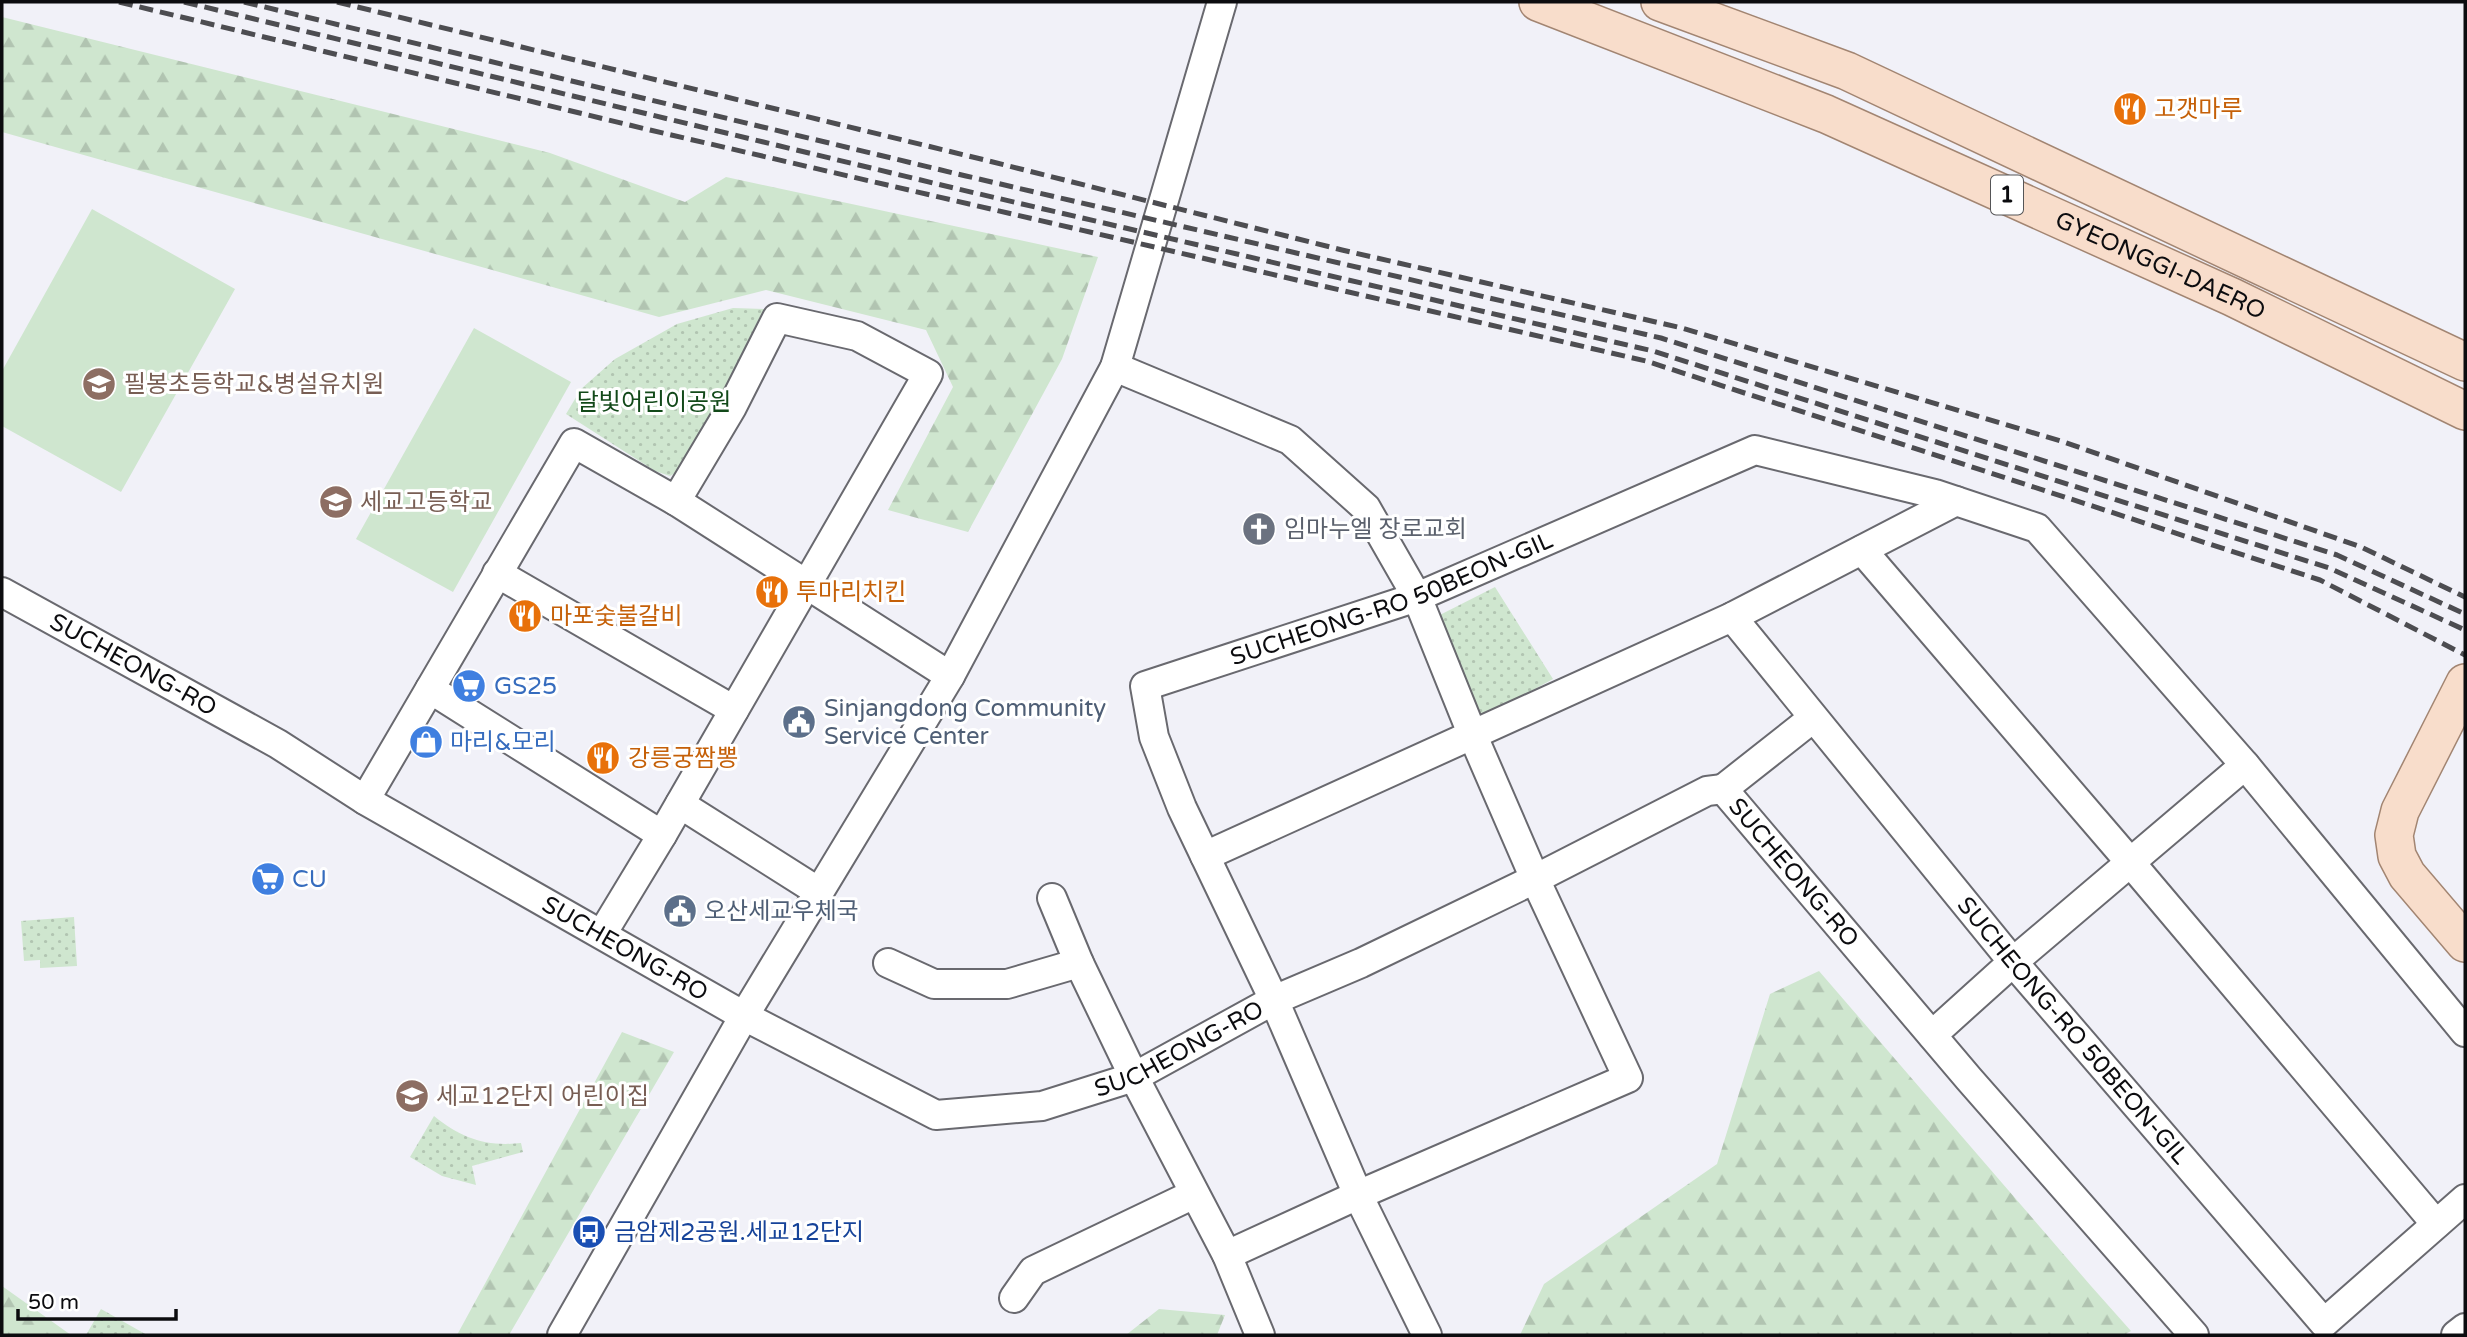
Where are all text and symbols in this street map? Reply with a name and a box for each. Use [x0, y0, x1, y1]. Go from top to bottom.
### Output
restaurant icon: 고갯마루 [2111, 90, 2149, 128]
place label: 고갯마루 [2154, 95, 2242, 124]
road number: 1 [1991, 176, 2023, 214]
street label: GYEONGGI-DAERO [2051, 205, 2270, 326]
school or university icon: 필봉초등학교&병설유치원 [80, 365, 118, 403]
place label: 필봉초등학교&병설유치원 [124, 370, 384, 399]
park label: 달빛어린이공원 [577, 388, 731, 417]
school or university icon: 세교고등학교 [317, 483, 355, 521]
place label: 세교고등학교 [360, 488, 492, 517]
church icon: 임마누엘 장로교회 [1240, 510, 1278, 548]
place label: 임마누엘 장로교회 [1284, 515, 1467, 544]
street label: SUCHEONG-RO 50BEON-GIL [1227, 525, 1557, 672]
restaurant icon: 투마리치킨 [753, 573, 791, 611]
place label: 투마리치킨 [796, 578, 906, 607]
restaurant icon: 마포숯불갈비 [506, 597, 544, 635]
place label: 마포숯불갈비 [550, 602, 682, 631]
street label: SUCHEONG-RO [45, 607, 222, 722]
supermarket icon: GS25 [450, 667, 488, 705]
place label: GS25 [494, 672, 557, 701]
place label: Sinjangdong Community Service Center [824, 694, 1106, 751]
public building icon: Sinjangdong Community Service Center [780, 703, 818, 741]
shop icon: 마리&모리 [407, 723, 445, 761]
place label: 마리&모리 [450, 728, 556, 757]
restaurant icon: 강릉궁짬뽕 [584, 739, 622, 777]
place label: 강릉궁짬뽕 [628, 744, 738, 773]
street label: SUCHEONG-RO [1723, 792, 1865, 953]
supermarket icon: CU [249, 860, 287, 898]
place label: CU [292, 865, 327, 894]
street label: SUCHEONG-RO [537, 890, 713, 1007]
street label: SUCHEONG-RO 50BEON-GIL [1951, 891, 2195, 1170]
public building icon: 오산세교우체국 [661, 892, 699, 930]
place label: 오산세교우체국 [704, 897, 859, 926]
street label: SUCHEONG-RO [1091, 994, 1268, 1103]
school or university icon: 세교12단지 어린이집 [393, 1077, 431, 1115]
place label: 세교12단지 어린이집 [436, 1082, 649, 1111]
bus stop icon: 금암제2공원.세교12단지 [570, 1213, 608, 1251]
place label: 금암제2공원.세교12단지 [614, 1218, 864, 1247]
scale bar [18, 1278, 175, 1322]
text: 50 m [28, 1290, 79, 1315]

